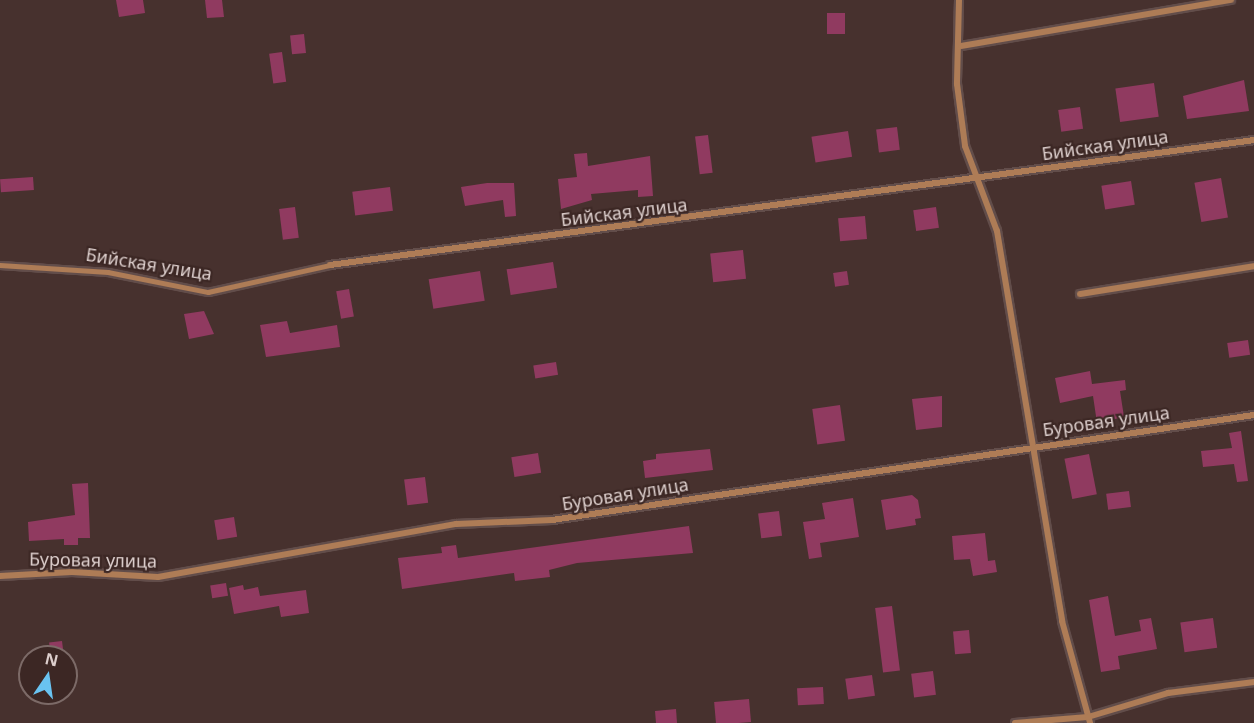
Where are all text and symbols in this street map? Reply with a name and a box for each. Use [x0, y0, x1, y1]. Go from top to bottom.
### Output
street label: Бийская улица [1040, 125, 1170, 165]
street label: Бийская улица [559, 194, 689, 230]
street label: Бийская улица [84, 243, 214, 285]
street label: Буровая улица [1041, 401, 1171, 441]
street label: Буровая улица [560, 473, 690, 515]
street label: Буровая улица [29, 548, 157, 572]
north arrow [18, 645, 78, 705]
text: N [43, 647, 60, 672]

